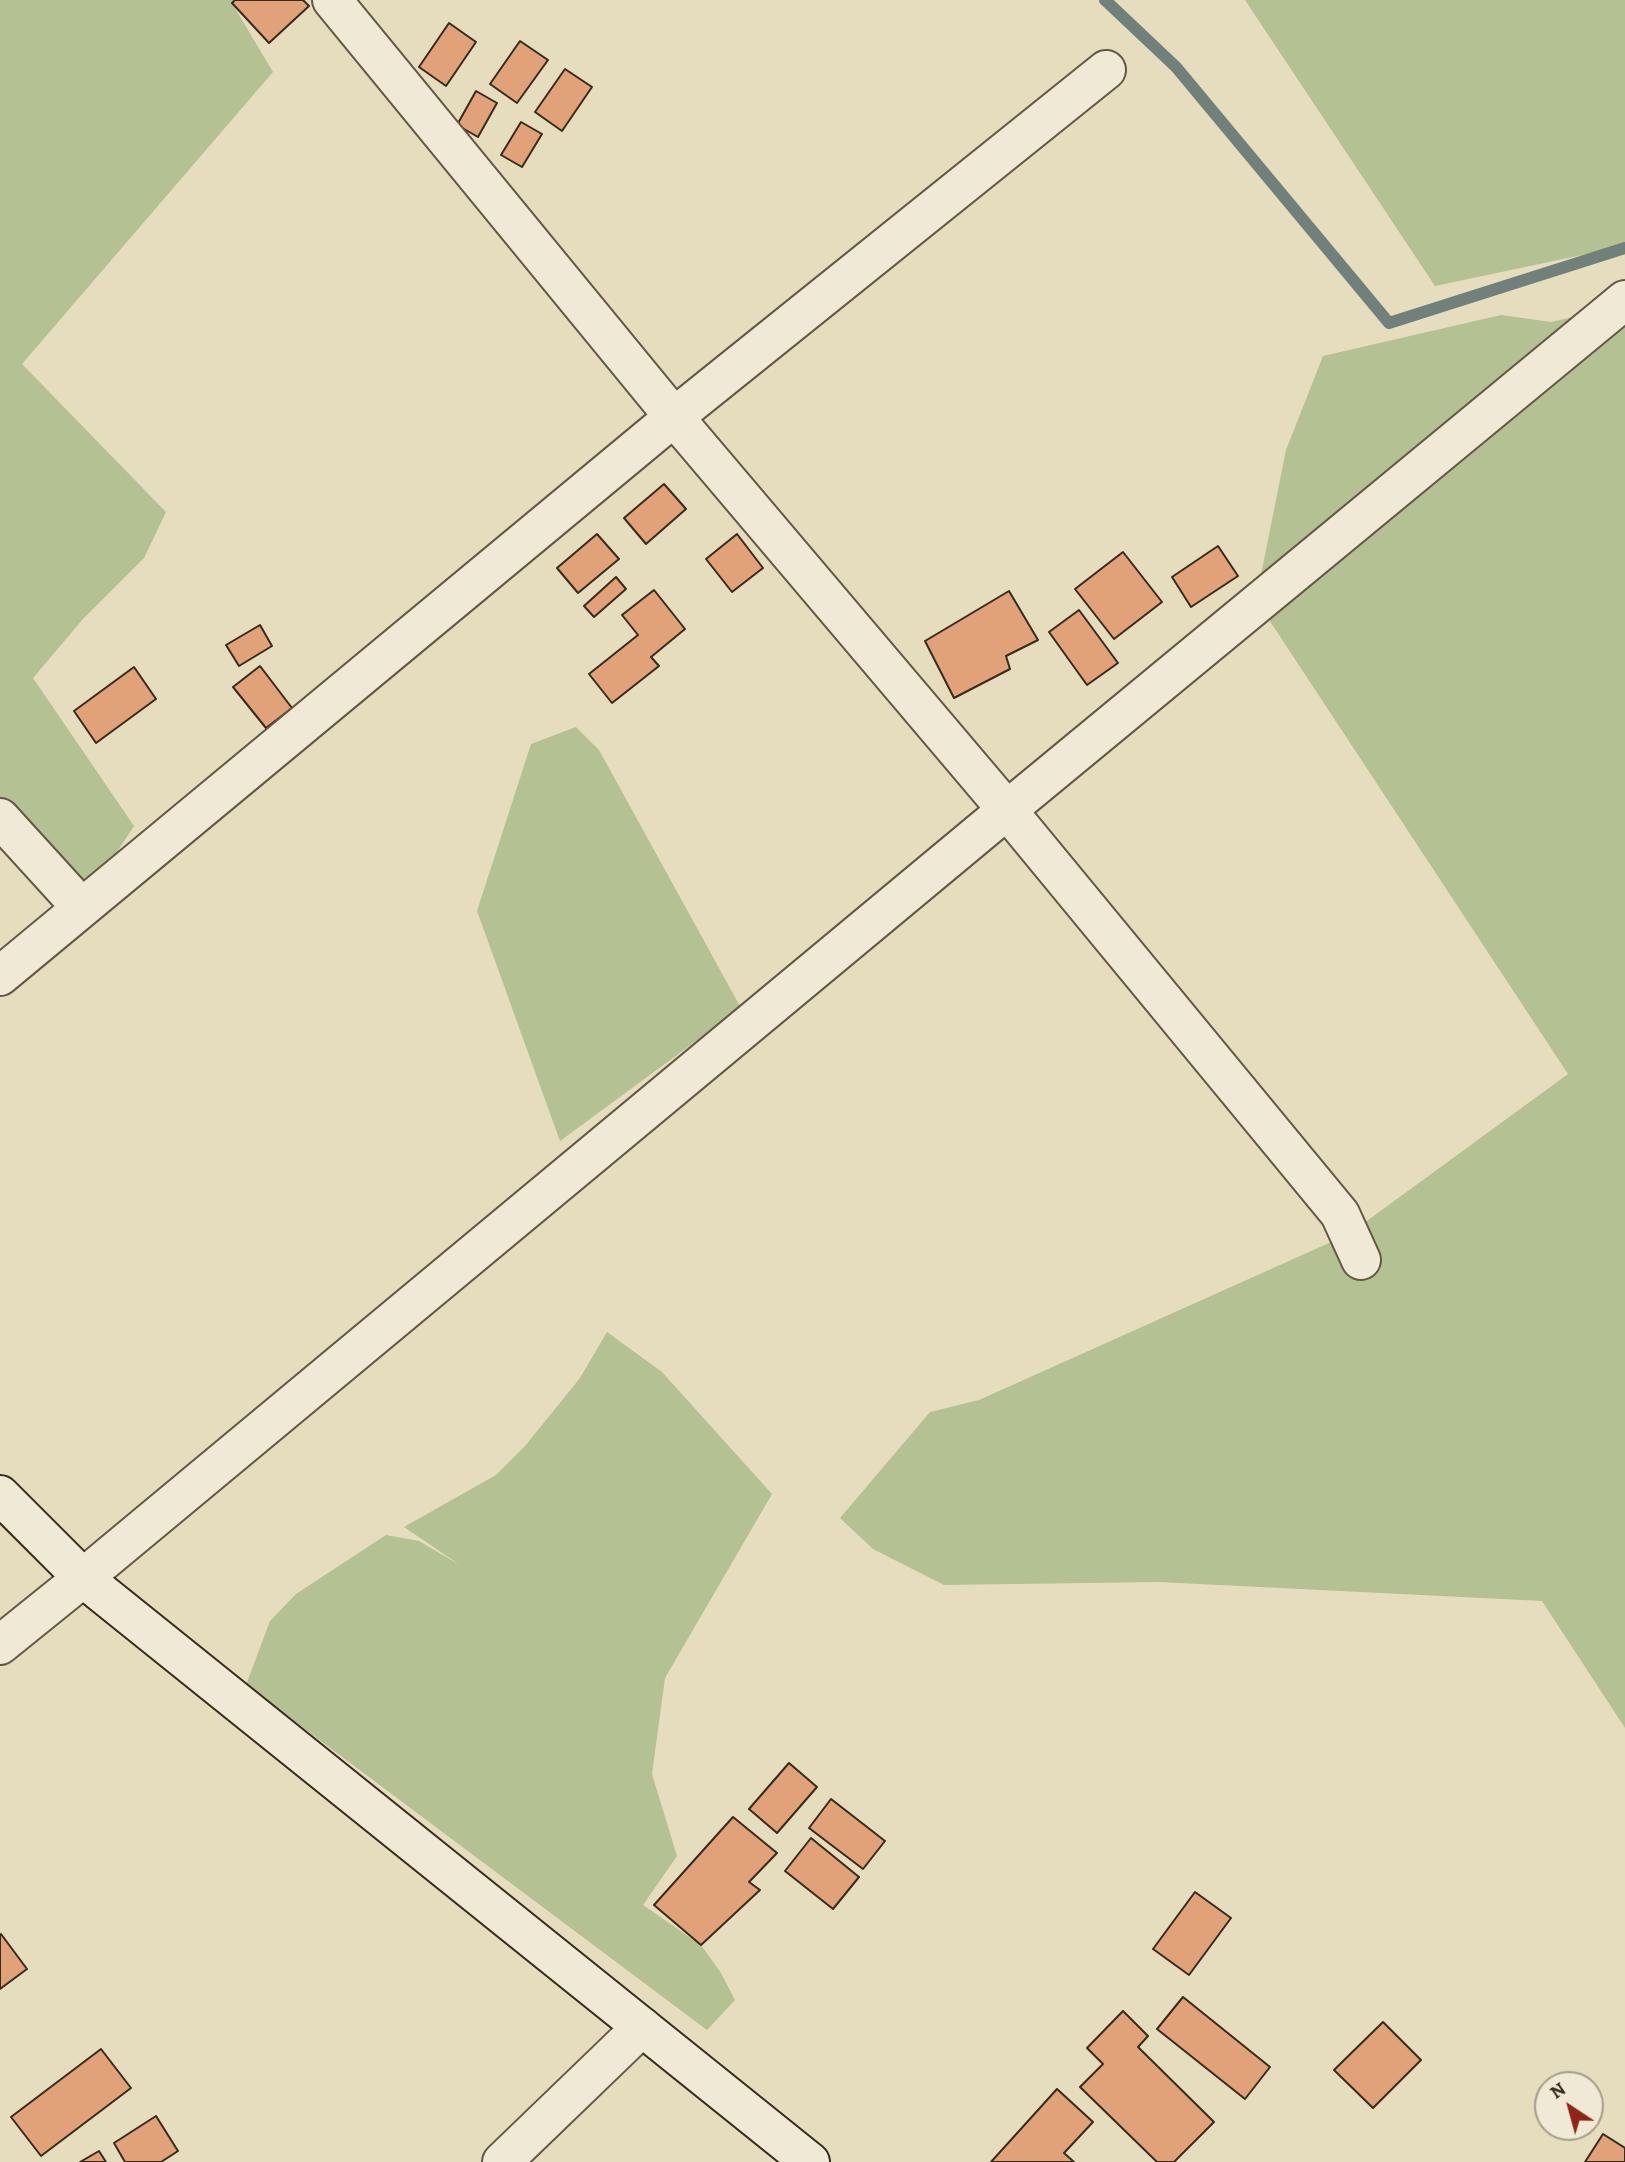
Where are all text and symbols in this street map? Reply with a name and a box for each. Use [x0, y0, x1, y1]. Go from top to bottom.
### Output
north arrow [1534, 2071, 1604, 2141]
text: N [1545, 2076, 1571, 2105]

